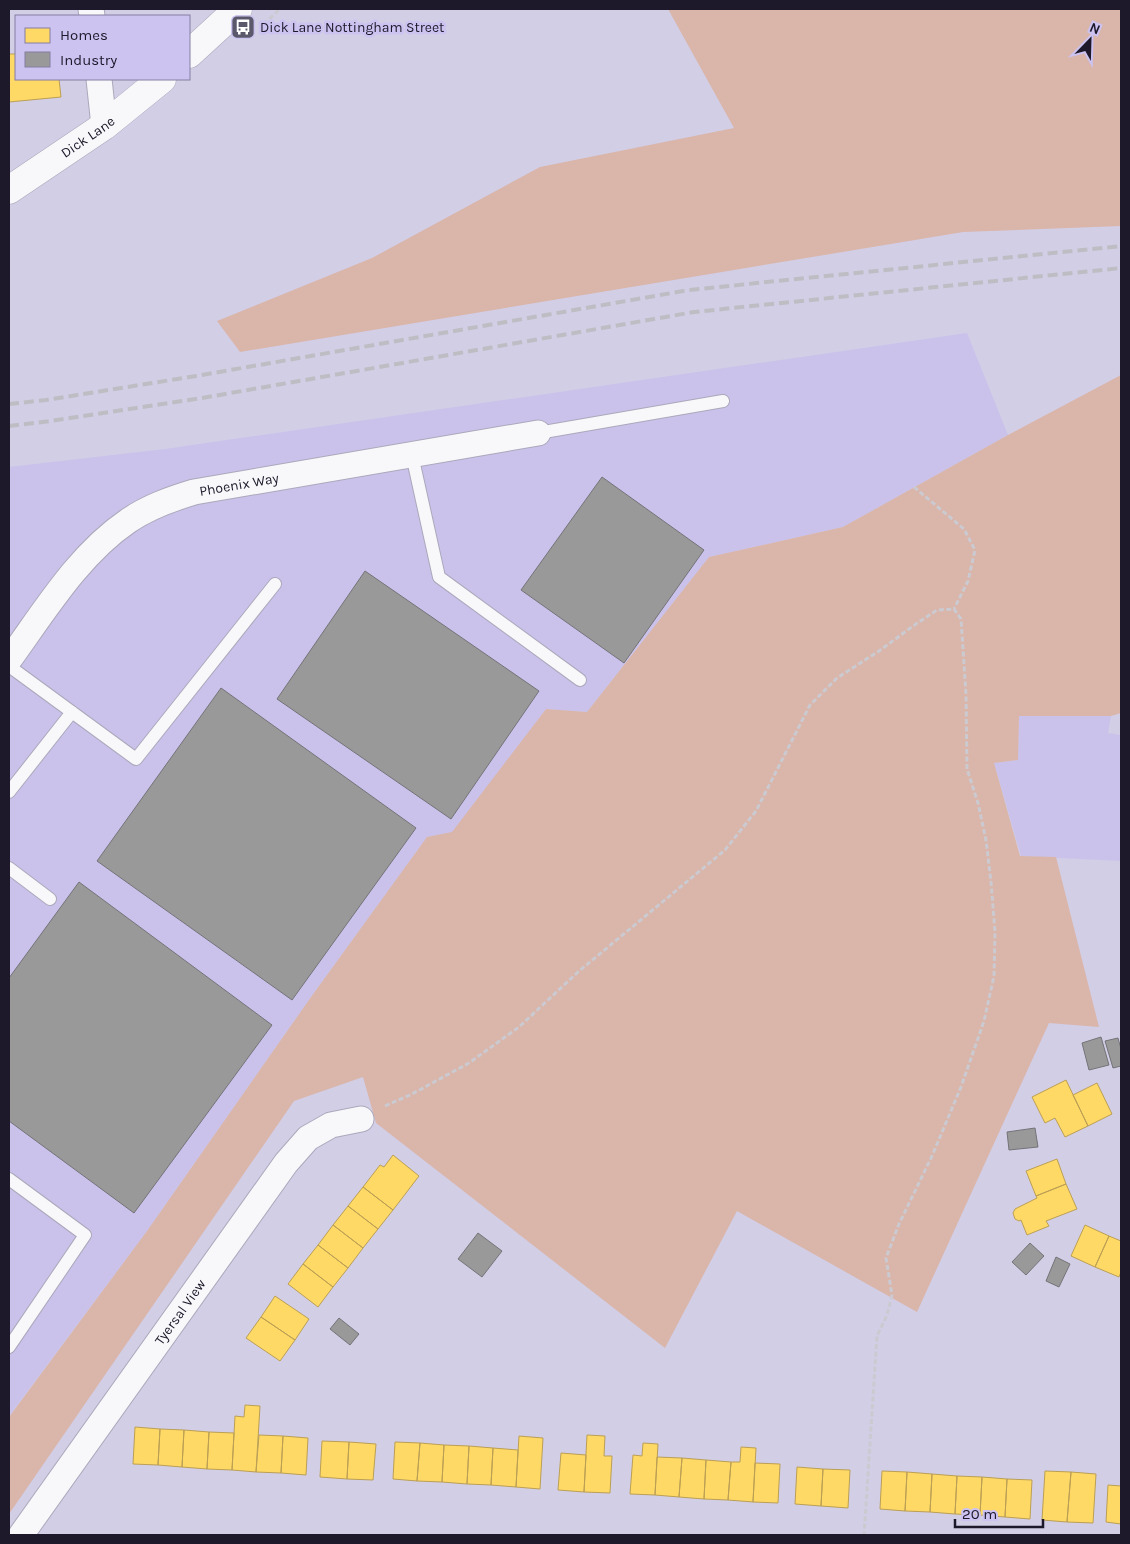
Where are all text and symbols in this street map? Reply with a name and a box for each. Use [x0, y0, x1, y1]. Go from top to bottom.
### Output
bus stop icon: Dick Lane Nottingham Street [230, 14, 256, 40]
legend [15, 15, 190, 80]
north arrow [1065, 15, 1115, 65]
place label: Dick Lane Nottingham Street [260, 19, 444, 36]
text: N [1087, 19, 1103, 38]
text: Homes [60, 26, 108, 44]
text: Industry [60, 51, 117, 69]
street label: Dick Lane [58, 113, 118, 162]
street label: Phoenix Way [198, 470, 281, 500]
street label: Tyersal View [151, 1276, 209, 1348]
scale bar [955, 1496, 1042, 1528]
text: 20 m [962, 1505, 997, 1523]

